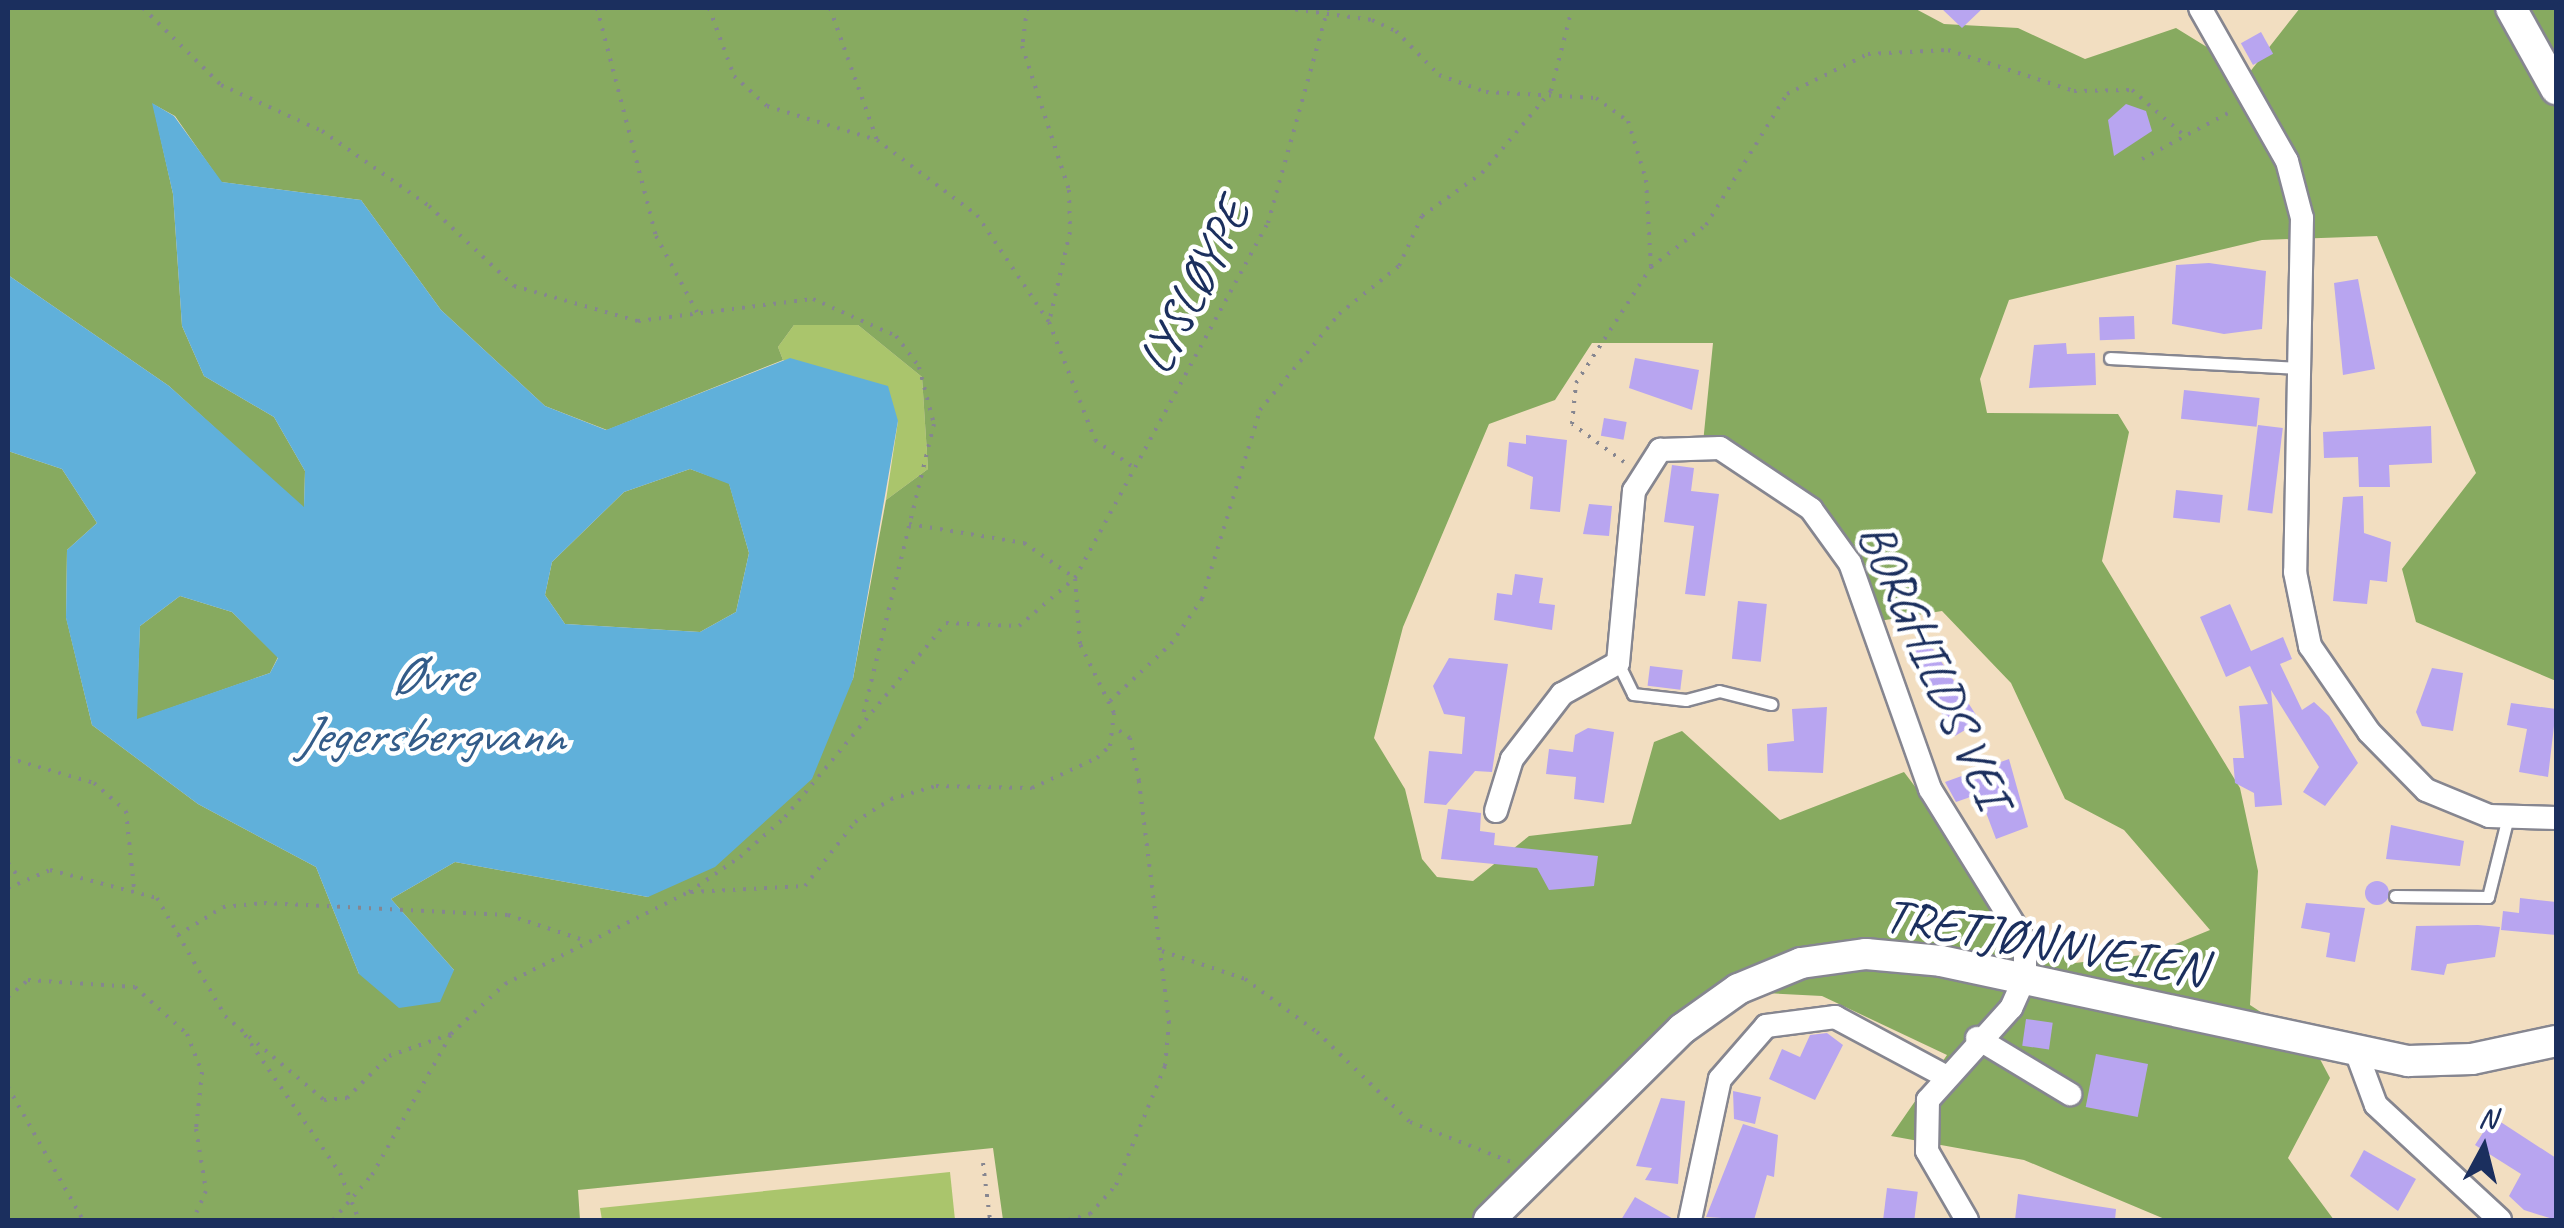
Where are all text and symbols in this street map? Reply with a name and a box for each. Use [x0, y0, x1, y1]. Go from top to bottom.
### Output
street label: LYSLØYPE [1125, 189, 1263, 383]
street label: BORGHILDS VEI [1845, 514, 2023, 816]
water label: Øvre Jegersbergvann [296, 645, 564, 767]
street label: TRETJØNNVEIEN [1880, 884, 2210, 1000]
north arrow [2434, 1098, 2534, 1198]
text: N [2477, 1099, 2498, 1136]

